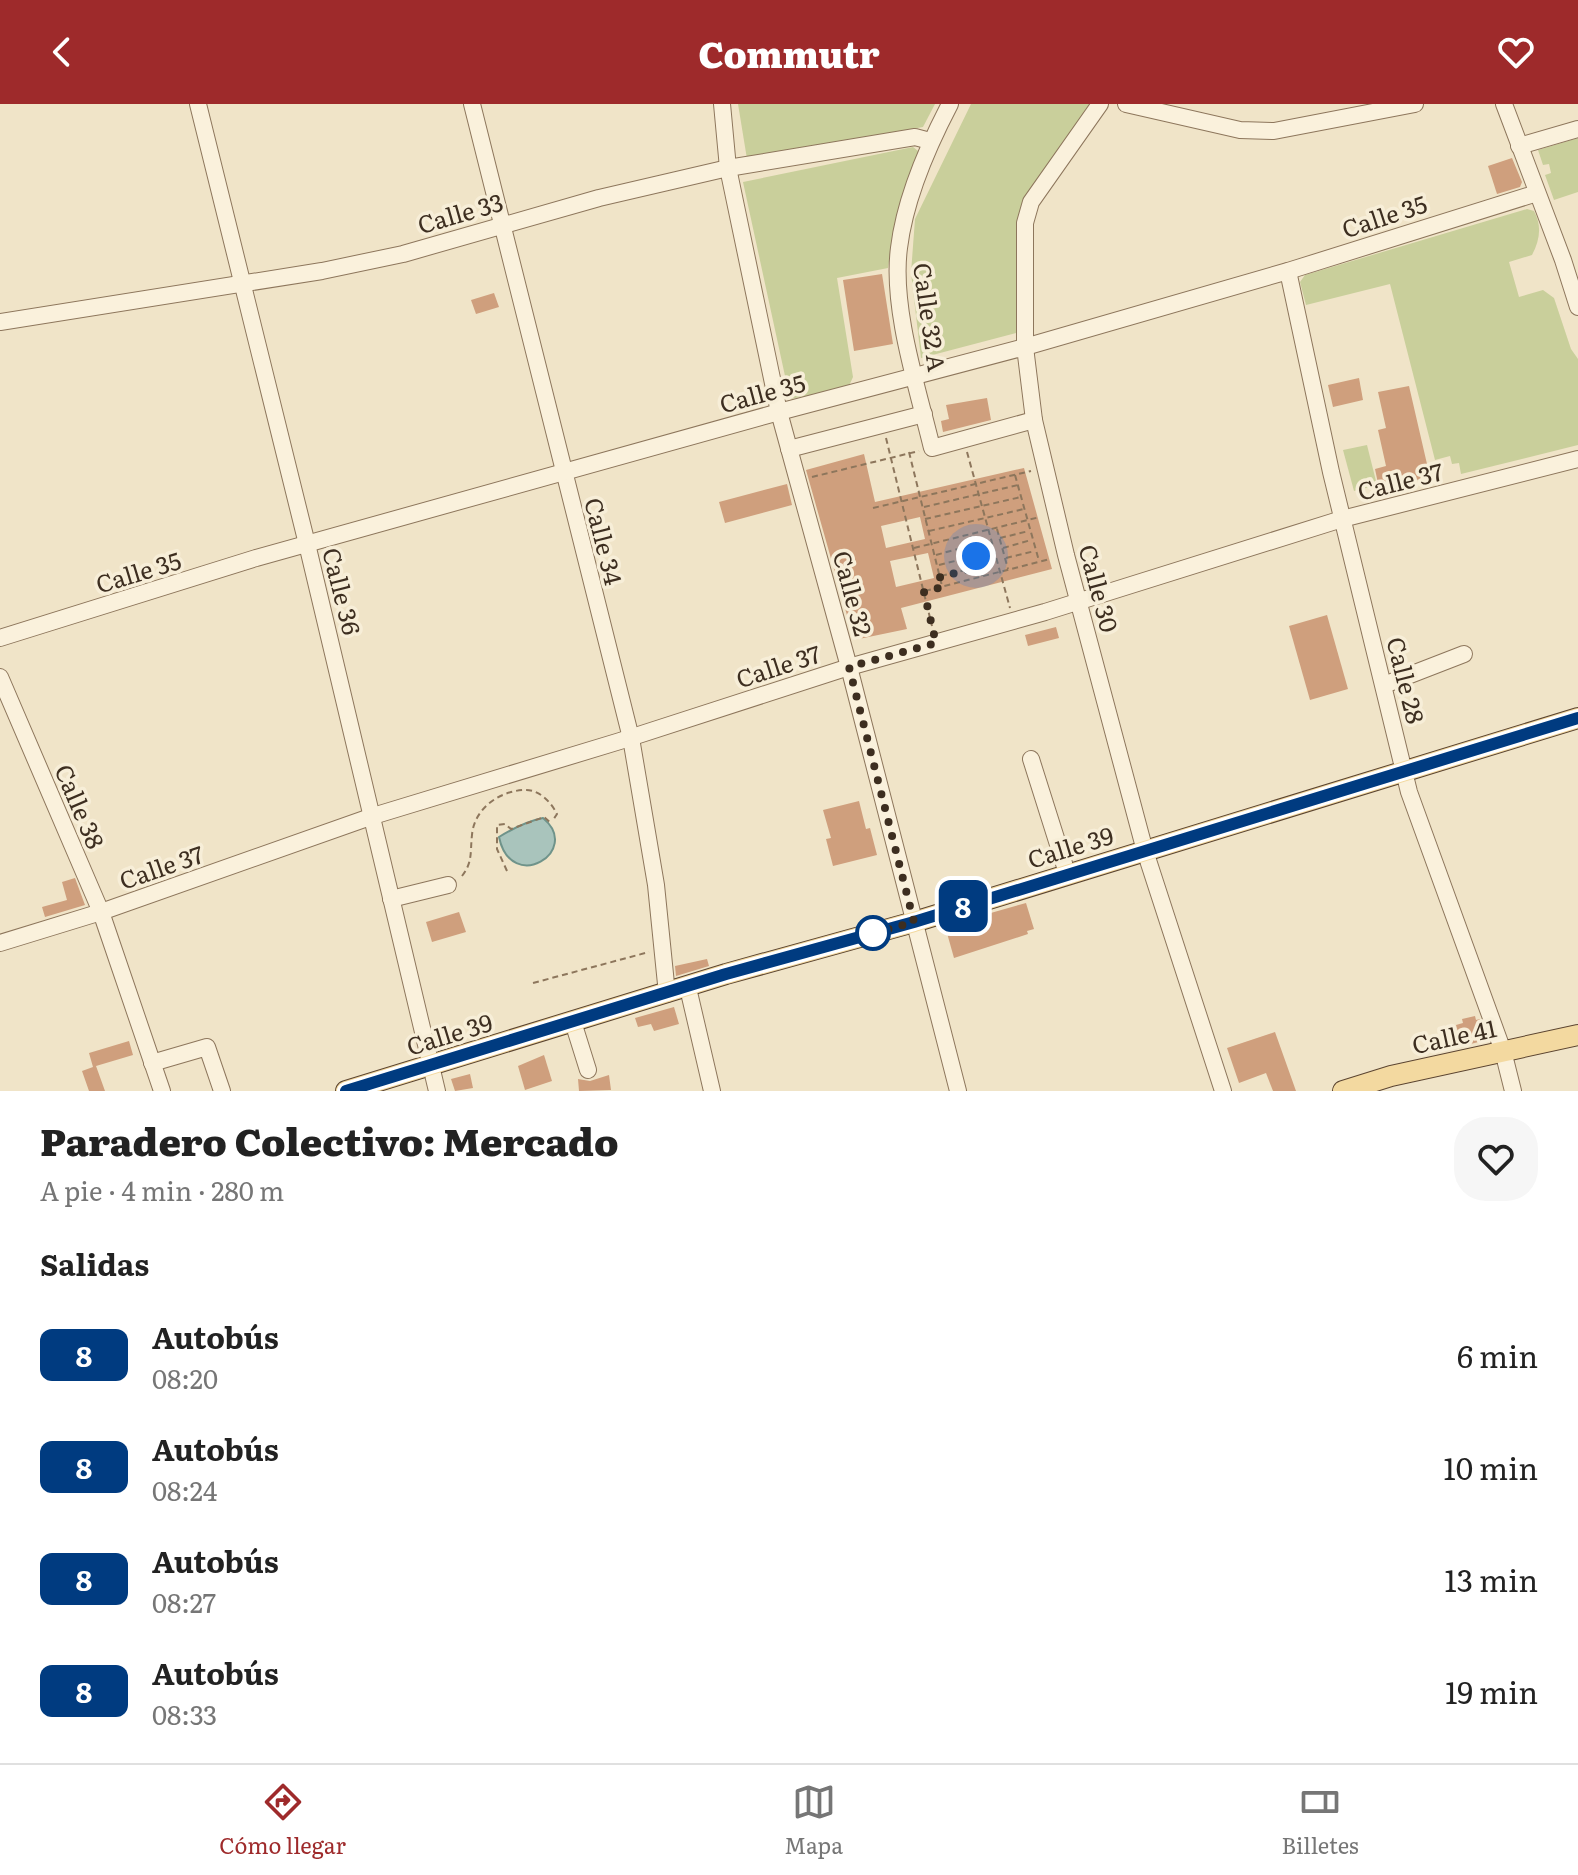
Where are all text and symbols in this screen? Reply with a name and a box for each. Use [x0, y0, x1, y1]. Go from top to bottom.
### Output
text: Commutr [698, 26, 880, 79]
icon: back [40, 30, 84, 74]
icon: heart [1494, 30, 1538, 74]
street label: Calle 33 [413, 183, 507, 241]
street label: Calle 35 [1337, 185, 1431, 245]
street label: Calle 32 A [906, 260, 956, 374]
street label: Calle 35 [715, 364, 809, 420]
street label: Calle 37 [1354, 452, 1446, 508]
street label: Calle 34 [577, 494, 633, 588]
your location [956, 536, 996, 576]
street label: Calle 30 [1072, 540, 1129, 636]
street label: Calle 35 [91, 541, 185, 601]
street label: Calle 36 [315, 544, 371, 638]
street label: Calle 32 [826, 546, 882, 640]
street label: Calle 28 [1379, 633, 1435, 727]
street label: Calle 37 [731, 635, 825, 695]
street label: Calle 38 [48, 758, 114, 854]
street label: Calle 39 [1023, 816, 1117, 876]
street label: Calle 37 [114, 835, 208, 897]
line badge: 8 [937, 880, 989, 932]
text: 8 [955, 885, 971, 927]
unlabelled marker [856, 916, 890, 950]
street label: Calle 39 [402, 1003, 496, 1063]
street label: Calle 41 [1409, 1009, 1500, 1061]
text: Paradero Colectivo: Mercado [40, 1111, 619, 1168]
button: heart [1454, 1117, 1538, 1201]
text: A pie · 4 min · 280 m [40, 1170, 284, 1209]
text: Salidas [40, 1241, 149, 1285]
text: Autobús [152, 1314, 279, 1358]
text: 6 min [1457, 1333, 1538, 1377]
text: 8 [76, 1334, 92, 1376]
text: 08:20 [152, 1358, 218, 1397]
text: Autobús [152, 1426, 279, 1470]
text: 10 min [1444, 1445, 1538, 1489]
text: 8 [76, 1446, 92, 1488]
text: 08:24 [152, 1470, 217, 1509]
text: Autobús [152, 1538, 279, 1582]
text: 13 min [1445, 1557, 1538, 1601]
text: 8 [76, 1558, 92, 1600]
text: 08:27 [152, 1582, 216, 1621]
text: Autobús [152, 1650, 279, 1694]
text: 19 min [1445, 1669, 1538, 1713]
text: 8 [76, 1670, 92, 1712]
text: 08:33 [152, 1694, 217, 1733]
tab: Cómo llegar [219, 1780, 346, 1861]
tab: Mapa [784, 1780, 843, 1861]
tab: Billetes [1281, 1780, 1359, 1861]

